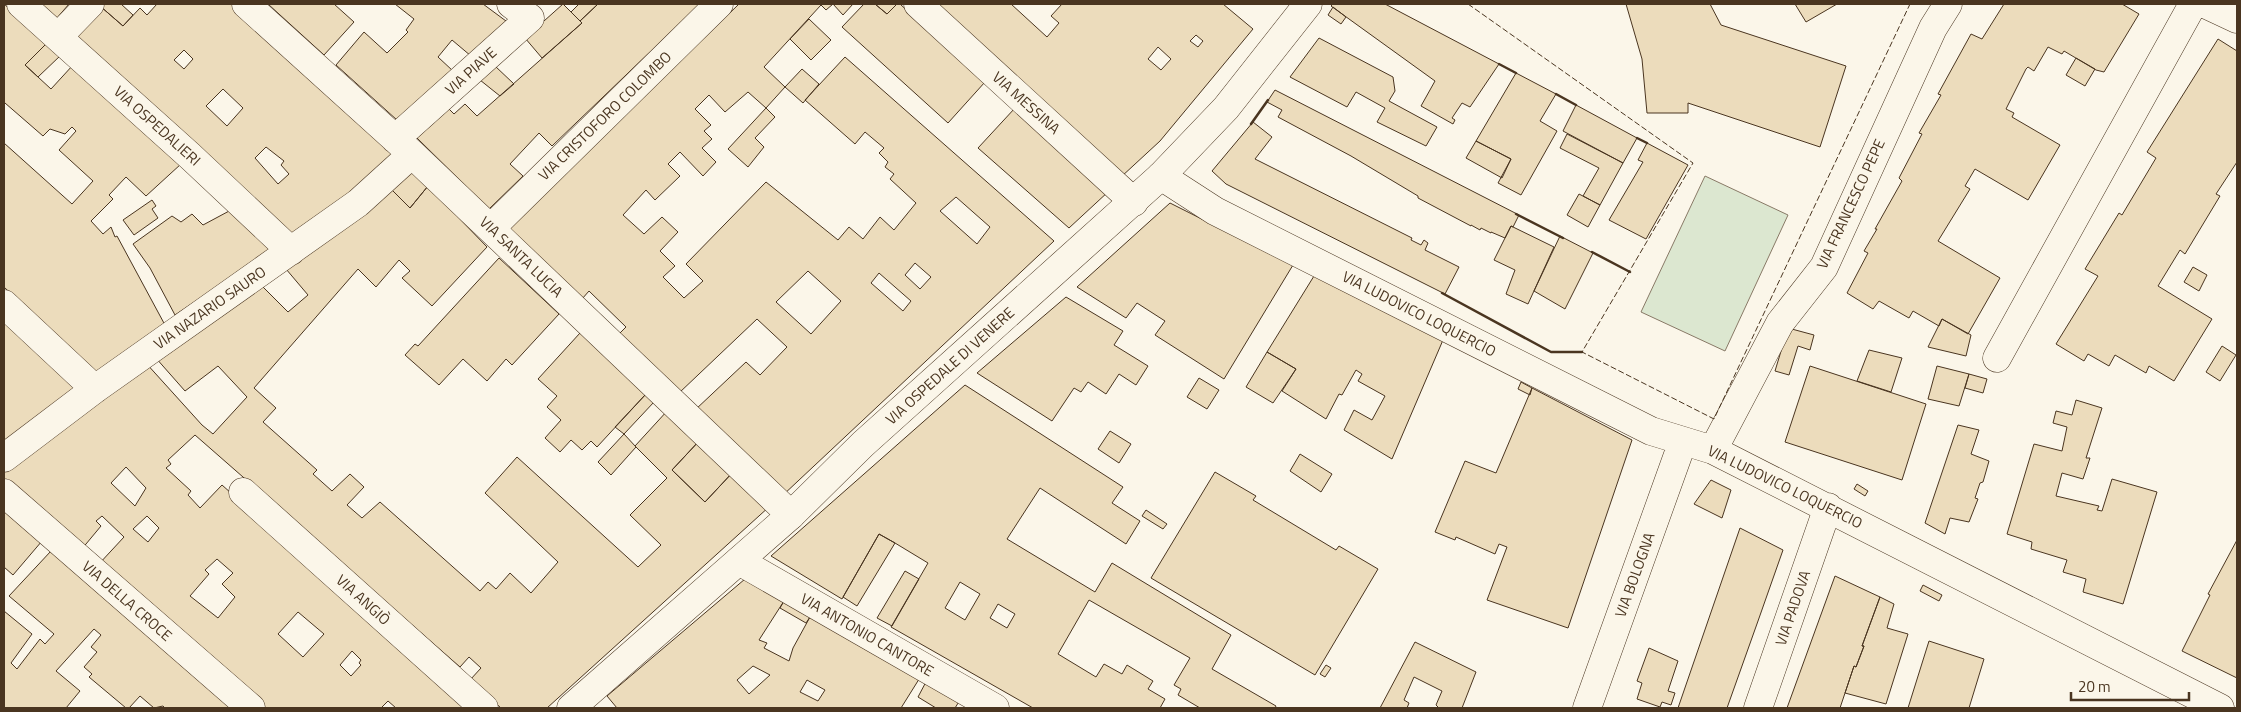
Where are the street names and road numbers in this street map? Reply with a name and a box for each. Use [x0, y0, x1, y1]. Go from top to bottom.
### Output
street label: VIA PIAVE [440, 41, 502, 100]
street label: VIA CRISTOFORO COLOMBO [533, 46, 677, 186]
street label: VIA MESSINA [987, 66, 1065, 139]
street label: VIA OSPEDALIERI [109, 80, 206, 171]
street label: VIA FRANCESCO PEPE [1810, 135, 1891, 272]
street label: VIA SANTA LUCIA [474, 211, 568, 303]
street label: VIA NAZARIO SAURO [149, 260, 271, 355]
street label: VIA LUDOVICO LOQUERCIO [1338, 265, 1500, 362]
street label: VIA OSPEDALE DI VENERE [880, 301, 1019, 430]
street label: VIA LUDOVICO LOQUERCIO [1704, 439, 1867, 534]
street label: VIA BOLOGNA [1609, 529, 1661, 621]
street label: VIA DELLA CROCE [77, 555, 178, 646]
street label: VIA PADOVA [1769, 567, 1816, 649]
street label: VIA ANGIÒ [331, 569, 396, 631]
street label: VIA ANTONIO CANTORE [796, 587, 938, 682]

